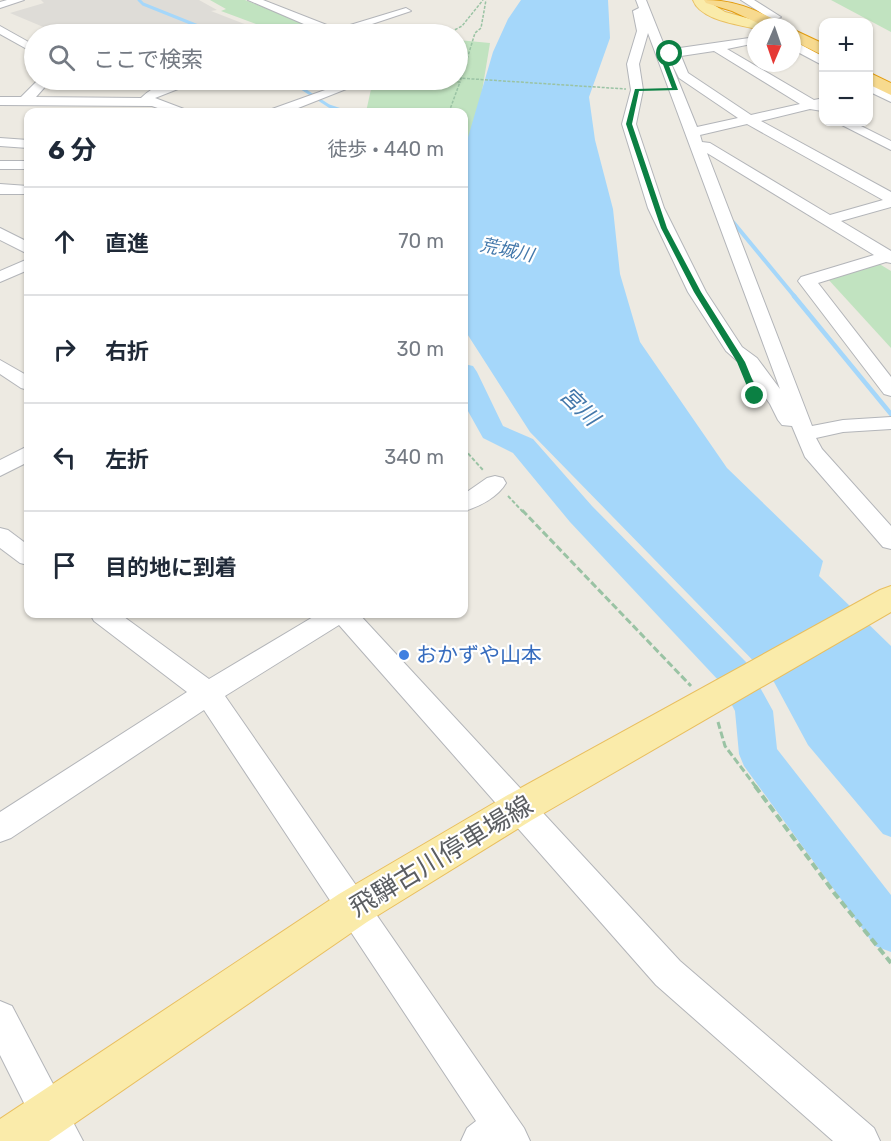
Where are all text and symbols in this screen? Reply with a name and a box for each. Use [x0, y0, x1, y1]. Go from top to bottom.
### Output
north arrow [747, 18, 801, 72]
map controls [819, 18, 873, 126]
button: + [819, 18, 873, 72]
search box [24, 24, 468, 90]
route start [656, 40, 682, 66]
icon: search [45, 41, 78, 74]
text: ここで検索 [93, 46, 203, 73]
button: − [819, 72, 873, 126]
text: 6 分 [48, 135, 96, 166]
text: 徒歩 · 440 m [327, 137, 444, 161]
icon: ahead [48, 225, 81, 258]
text: 70 m [398, 229, 444, 253]
text: 直進 [105, 230, 149, 257]
water label: 荒城川 [478, 234, 538, 267]
icon: right [48, 333, 81, 366]
text: 30 m [397, 337, 444, 361]
text: 右折 [105, 338, 149, 365]
water label: 宮川 [554, 381, 606, 433]
route end [741, 382, 767, 408]
icon: left [48, 441, 81, 474]
text: 340 m [384, 445, 444, 469]
text: 左折 [105, 446, 149, 473]
icon: arrive [48, 549, 81, 582]
text: 目的地に到着 [105, 554, 237, 581]
place label: おかずや山本 [416, 642, 542, 667]
marker: おかずや山本 [397, 648, 411, 662]
street label: 飛騨古川停車場線 [344, 790, 538, 923]

